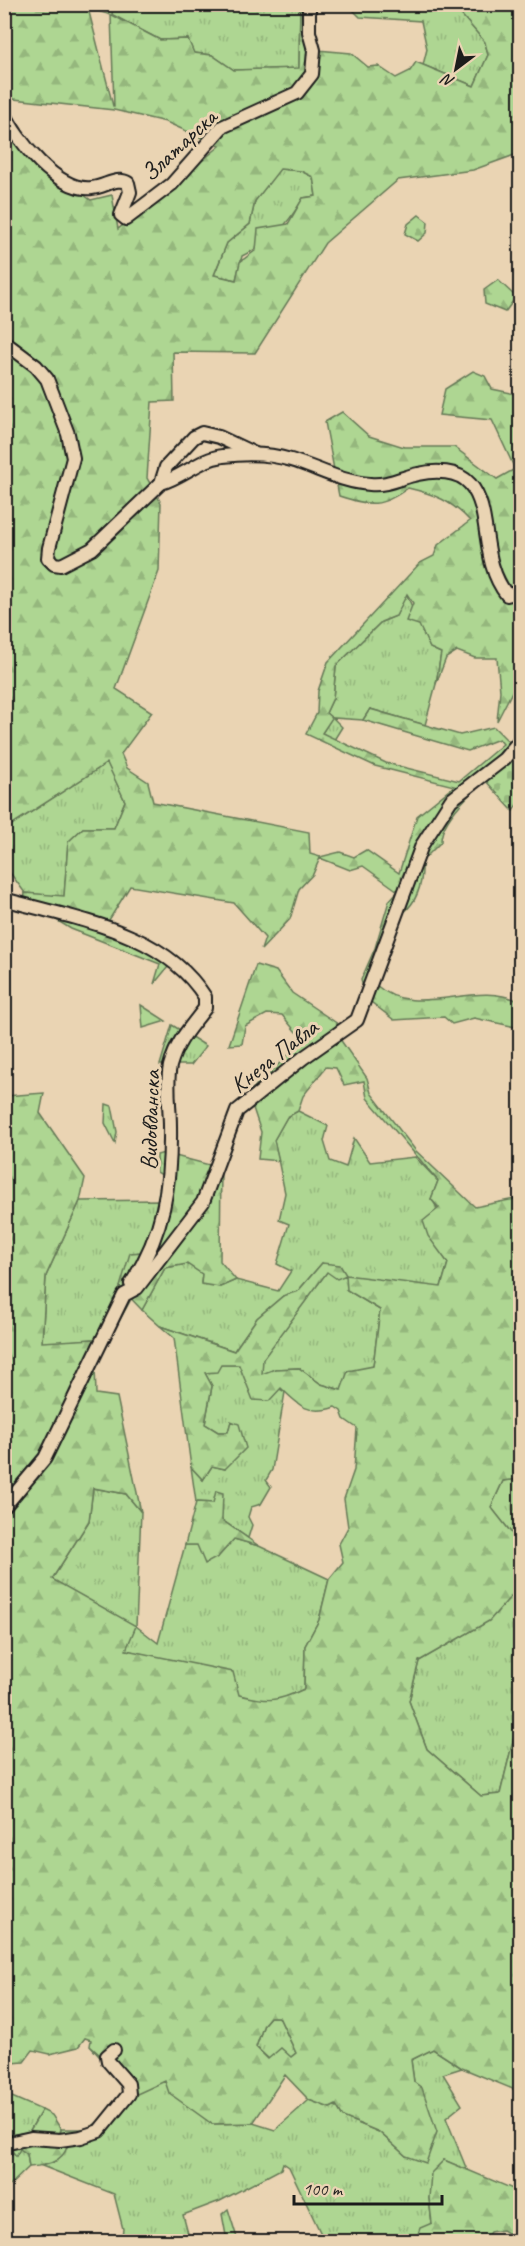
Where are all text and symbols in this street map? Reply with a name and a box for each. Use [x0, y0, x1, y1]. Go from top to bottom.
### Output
north arrow [426, 39, 486, 99]
text: N [436, 68, 458, 92]
street label: Златарска [135, 101, 225, 188]
street label: Кнеза Павла [224, 1012, 325, 1100]
street label: Видовданска [133, 1068, 167, 1171]
scale bar [294, 2168, 442, 2206]
text: 100 m [303, 2178, 344, 2200]

